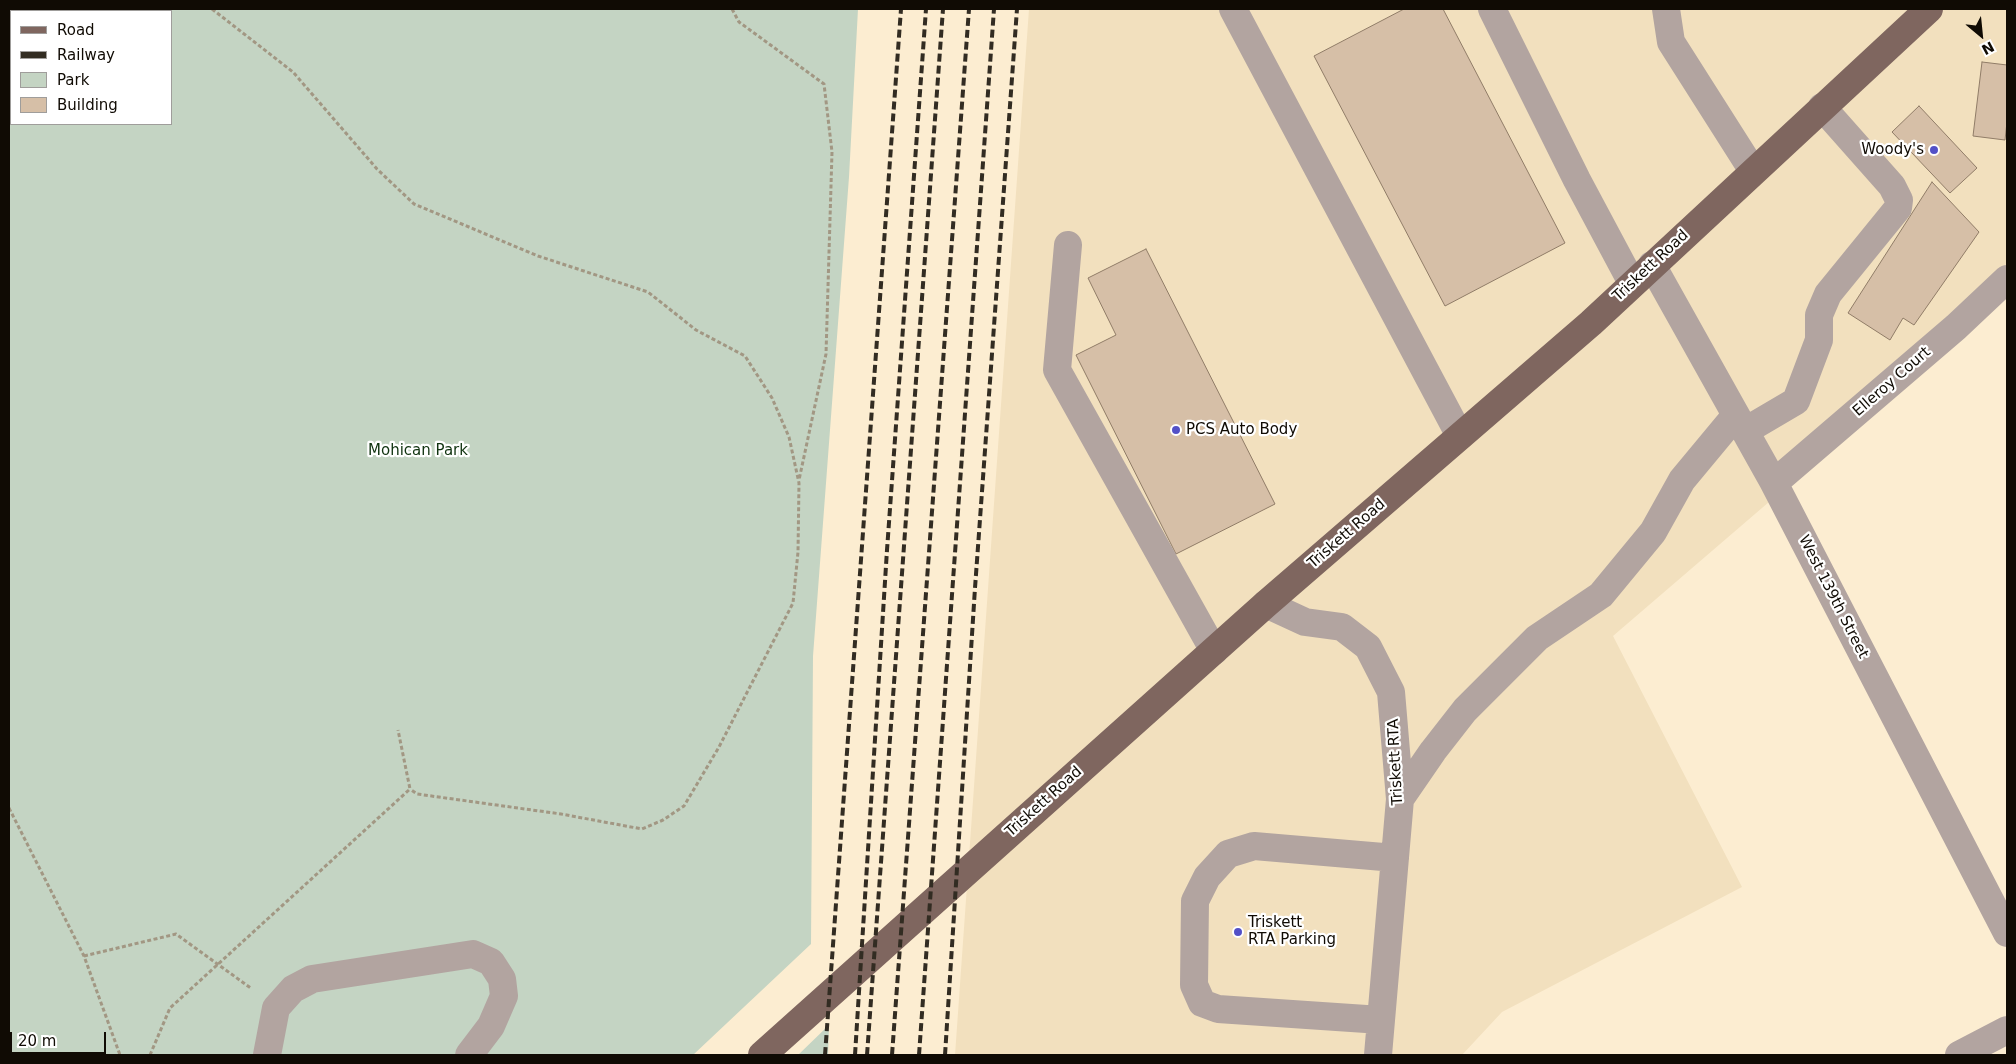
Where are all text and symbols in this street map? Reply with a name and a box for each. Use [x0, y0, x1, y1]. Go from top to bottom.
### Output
legend [10, 10, 172, 125]
north arrow [1956, 10, 2006, 60]
text: Road [57, 21, 95, 39]
text: N [1979, 38, 1997, 58]
text: Railway [57, 46, 115, 64]
text: Park [57, 71, 89, 89]
text: Building [57, 96, 118, 114]
place label: Woody's [1861, 141, 1924, 159]
marker: Woody's [1928, 144, 1940, 156]
street label: Triskett Road [1610, 226, 1692, 306]
street label: Elleroy Court [1850, 343, 1934, 421]
place label: PCS Auto Body [1186, 421, 1297, 439]
marker: PCS Auto Body [1170, 424, 1182, 436]
park label: Mohican Park [368, 442, 468, 460]
street label: Triskett Road [1305, 496, 1389, 572]
street label: West 139th Street [1794, 532, 1872, 662]
street label: Triskett RTA [1385, 718, 1407, 806]
street label: Triskett Road [1002, 763, 1086, 841]
place label: Triskett RTA Parking [1248, 914, 1336, 949]
marker: Triskett RTA Parking [1232, 926, 1244, 938]
scale bar [12, 1022, 109, 1054]
text: 20 m [18, 1032, 56, 1050]

